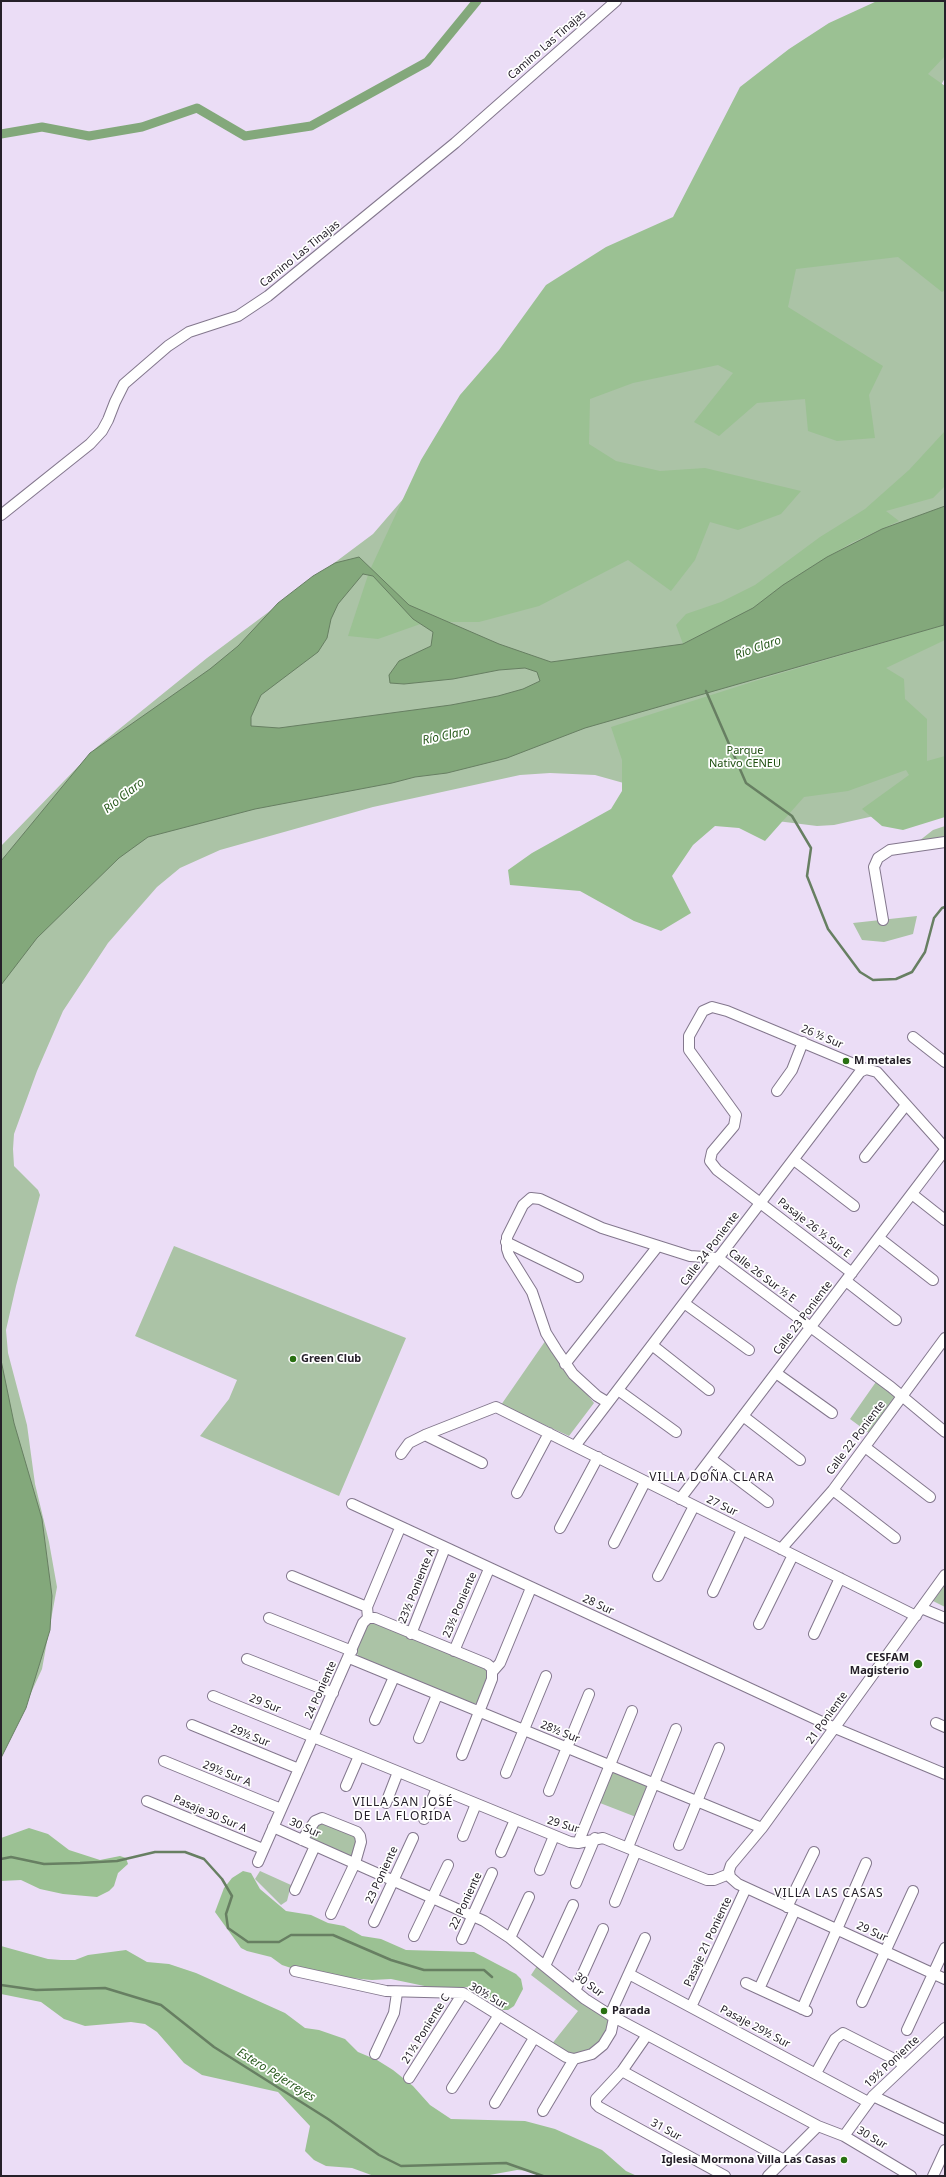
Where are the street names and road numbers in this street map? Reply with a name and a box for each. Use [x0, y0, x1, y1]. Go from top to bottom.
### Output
street label: Camino Las Tinajas [505, 8, 589, 82]
street label: Camino Las Tinajas [257, 218, 343, 290]
street label: 26 ½ Sur [799, 1022, 845, 1052]
street label: Pasaje 26 ½ Sur E [775, 1195, 853, 1261]
street label: Calle 24 Poniente [678, 1209, 742, 1289]
street label: Calle 26 Sur ½ E [726, 1246, 798, 1306]
street label: Calle 23 Poniente [771, 1278, 835, 1358]
street label: Calle 22 Poniente [824, 1398, 888, 1478]
street label: 27 Sur [704, 1493, 740, 1519]
street label: 23½ Poniente A [396, 1546, 438, 1626]
street label: 23½ Poniente [440, 1570, 480, 1640]
street label: 28 Sur [580, 1592, 616, 1618]
street label: 24 Poniente [302, 1659, 340, 1721]
street label: 21 Poniente [804, 1689, 850, 1747]
street label: 29 Sur [247, 1692, 283, 1716]
street label: 28½ Sur [538, 1718, 582, 1746]
street label: 29½ Sur [228, 1722, 272, 1750]
street label: 29½ Sur A [201, 1758, 253, 1790]
street label: Pasaje 30 Sur A [171, 1793, 249, 1835]
street label: 29 Sur [545, 1814, 581, 1836]
street label: 30 Sur [287, 1815, 323, 1841]
street label: 23 Poniente [363, 1844, 401, 1906]
street label: 22 Poniente [447, 1870, 485, 1932]
street label: Pasaje 21 Poniente [681, 1895, 735, 1989]
street label: 29 Sur [854, 1919, 890, 1945]
street label: 30 Sur [572, 1970, 606, 2000]
street label: 30½ Sur [467, 1980, 509, 2012]
street label: 21½ Poniente C [399, 1992, 453, 2066]
street label: Pasaje 29½ Sur [718, 2003, 792, 2051]
street label: 19½ Poniente [862, 2033, 922, 2091]
street label: 31 Sur [648, 2116, 684, 2144]
street label: 30 Sur [855, 2124, 889, 2152]

